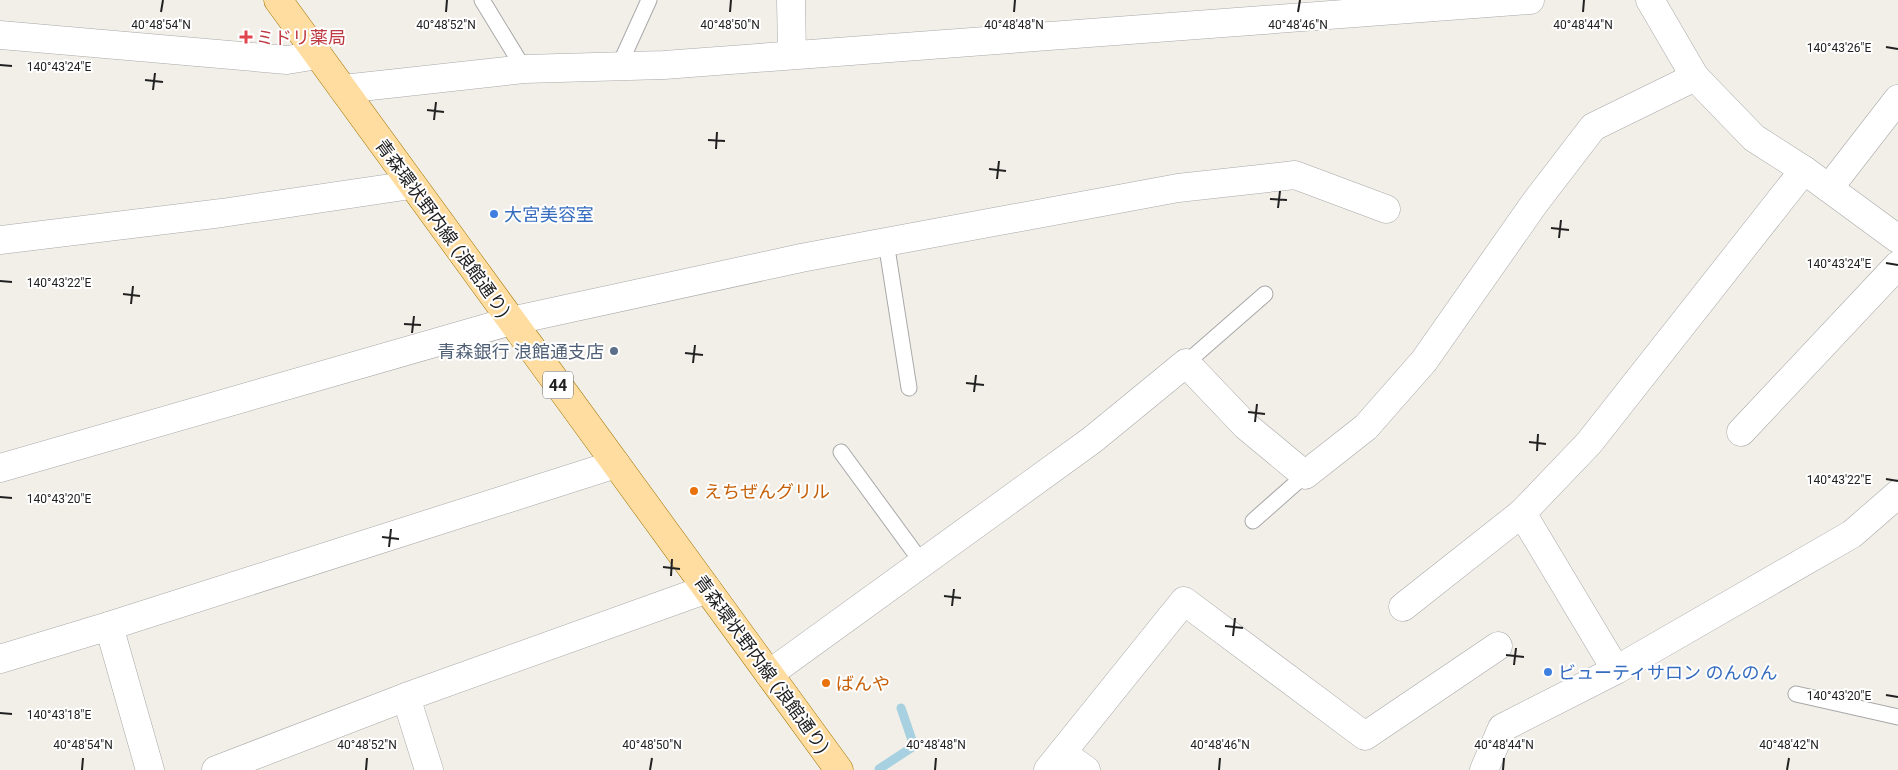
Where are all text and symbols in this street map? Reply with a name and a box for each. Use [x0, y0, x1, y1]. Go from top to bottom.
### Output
text: 40°48'54"N [131, 18, 191, 32]
text: 40°48'52"N [416, 18, 476, 32]
text: 40°48'50"N [700, 18, 760, 32]
text: 40°48'48"N [984, 18, 1044, 32]
text: 40°48'46"N [1268, 18, 1328, 32]
text: 40°48'44"N [1553, 18, 1613, 32]
place label: ミドリ薬局 [256, 27, 346, 48]
marker: ミドリ薬局 [240, 31, 252, 43]
text: 140°43'26"E [1807, 41, 1871, 55]
text: 140°43'24"E [27, 60, 91, 74]
street label: 青森環状野内線 (浪館通り) [371, 135, 515, 322]
place label: 大宮美容室 [504, 204, 594, 225]
marker: 大宮美容室 [488, 208, 500, 220]
text: 140°43'24"E [1807, 257, 1871, 271]
text: 140°43'22"E [27, 276, 91, 290]
place label: 青森銀行 浪館通支店 [438, 341, 604, 362]
marker: 青森銀行 浪館通支店 [608, 345, 620, 357]
road number: 44 [543, 372, 573, 398]
text: 140°43'22"E [1807, 473, 1871, 487]
place label: えちぜんグリル [704, 481, 830, 502]
marker: えちぜんグリル [688, 485, 700, 497]
text: 140°43'20"E [27, 492, 91, 506]
street label: 青森環状野内線 (浪館通り) [690, 571, 834, 758]
place label: ビューティサロン のんのん [1558, 662, 1777, 683]
marker: ビューティサロン のんのん [1542, 666, 1554, 678]
place label: ばんや [836, 673, 890, 694]
marker: ばんや [820, 677, 832, 689]
text: 140°43'20"E [1807, 689, 1871, 703]
text: 140°43'18"E [27, 708, 91, 722]
text: 40°48'54"N [53, 738, 113, 752]
text: 40°48'52"N [337, 738, 397, 752]
text: 40°48'50"N [622, 738, 682, 752]
text: 40°48'48"N [906, 738, 966, 752]
text: 40°48'46"N [1190, 738, 1250, 752]
text: 40°48'44"N [1474, 738, 1534, 752]
text: 40°48'42"N [1759, 738, 1819, 752]

